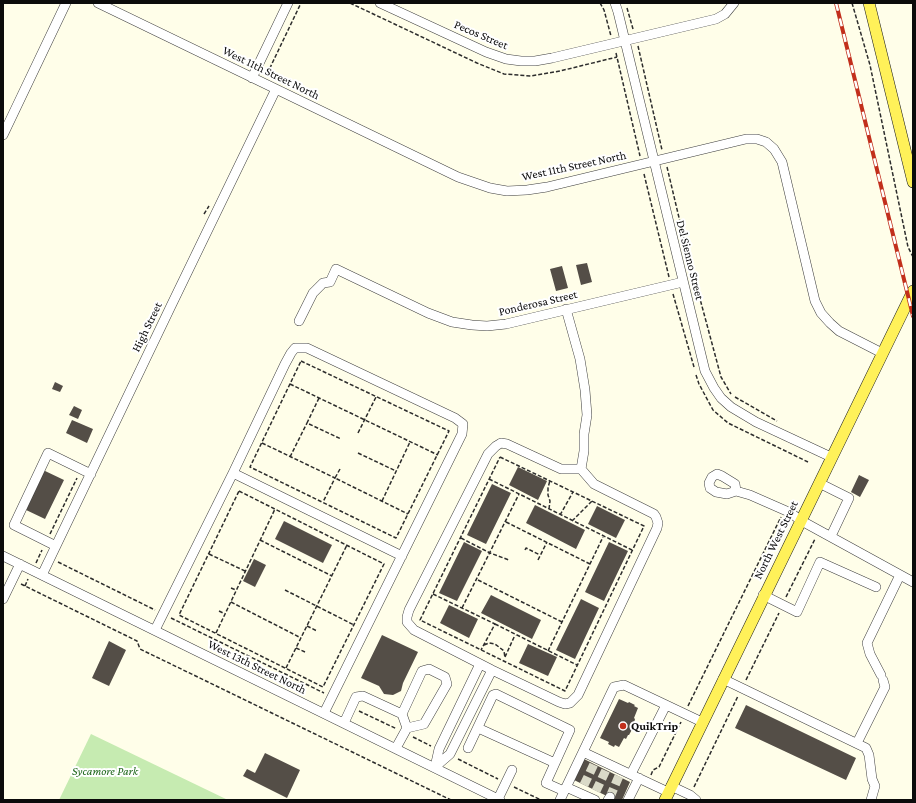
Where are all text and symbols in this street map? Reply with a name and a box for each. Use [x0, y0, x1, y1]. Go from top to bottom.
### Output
street label: Pecos Street [452, 17, 510, 53]
street label: West 11th Street North [220, 43, 322, 103]
street label: West 11th Street North [521, 148, 627, 184]
street label: Del Sienno Street [673, 219, 707, 301]
street label: Ponderosa Street [497, 287, 579, 319]
street label: High Street [129, 300, 165, 354]
street label: North West Street [751, 498, 801, 582]
street label: West 13th Street North [205, 637, 309, 697]
place label: QuikTrip [631, 719, 678, 733]
marker: QuikTrip [618, 721, 628, 731]
park label: Sycamore Park [72, 764, 138, 778]

